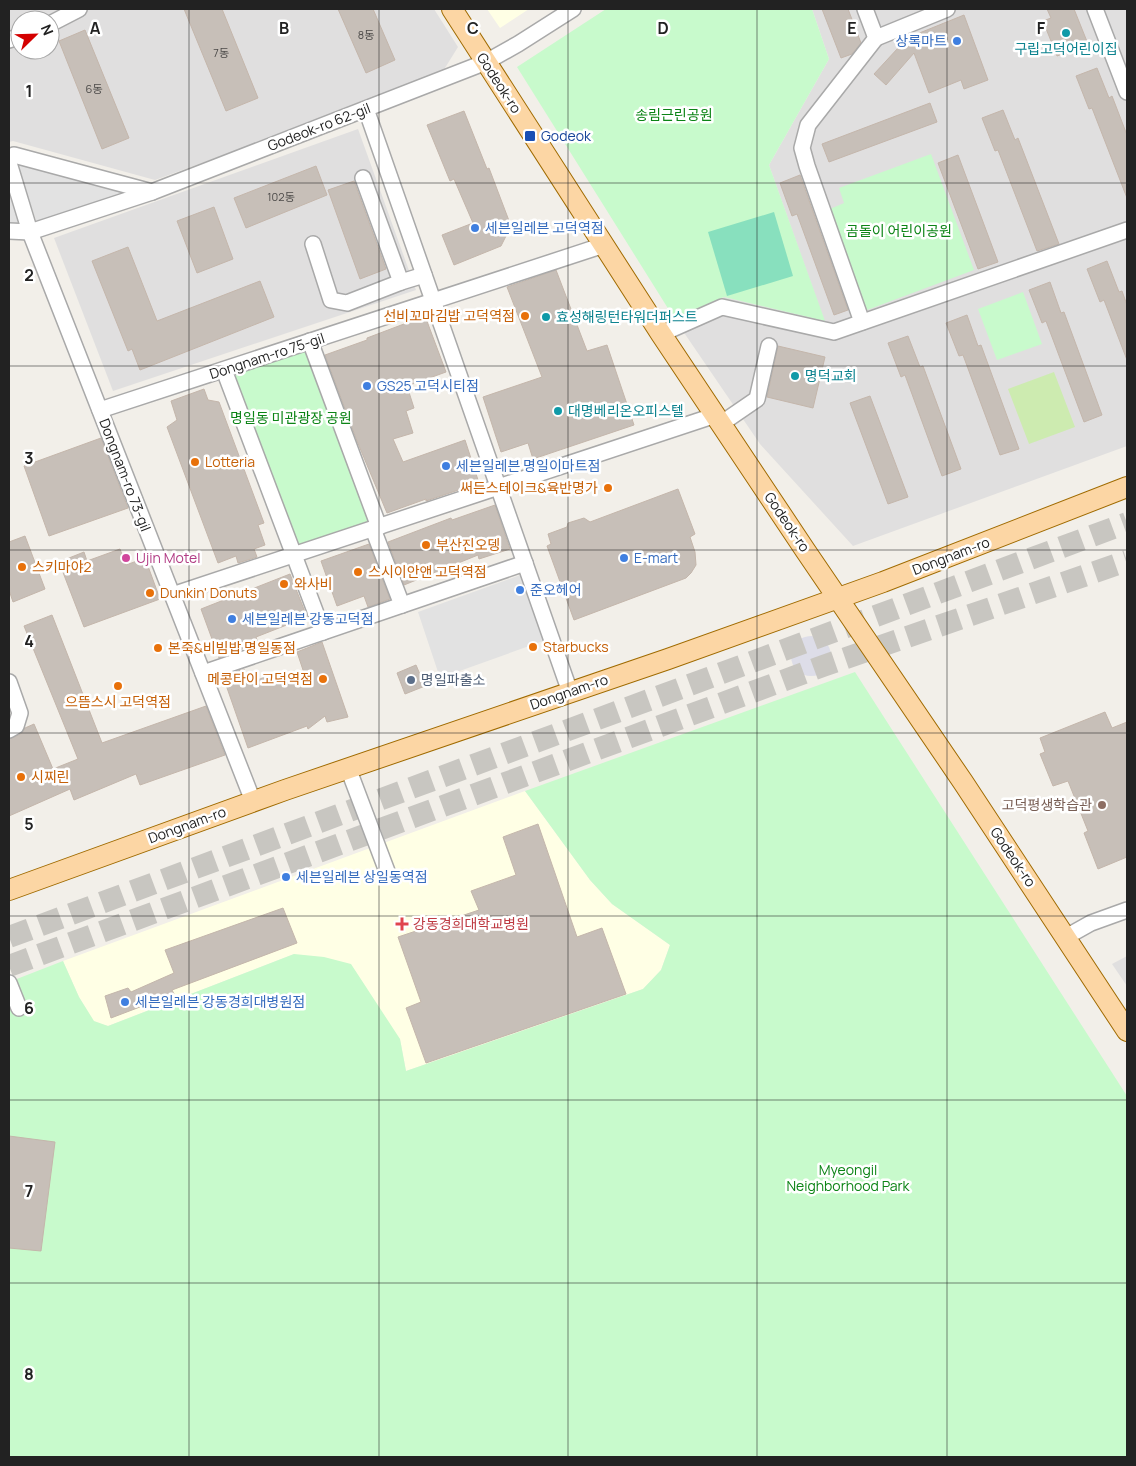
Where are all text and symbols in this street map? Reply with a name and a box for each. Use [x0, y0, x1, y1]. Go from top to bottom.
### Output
north arrow [10, 10, 60, 60]
text: A [90, 17, 101, 39]
text: B [279, 17, 289, 39]
text: C [467, 17, 479, 39]
text: D [657, 17, 669, 39]
text: E [847, 17, 857, 39]
text: F [1037, 17, 1046, 39]
text: N [37, 21, 58, 38]
house number: 8동 [358, 27, 374, 42]
marker: 구립고덕어린이집 [1060, 27, 1072, 39]
place label: 상록마트 [895, 31, 947, 50]
marker: 상록마트 [951, 35, 963, 47]
place label: 구립고덕어린이집 [1014, 39, 1118, 58]
house number: 7동 [213, 45, 229, 60]
street label: Godeok-ro [473, 49, 526, 117]
text: 1 [25, 80, 33, 102]
house number: 6동 [86, 81, 102, 96]
street label: Godeok-ro 62-gil [265, 98, 373, 155]
park label: 송림근린공원 [635, 105, 713, 124]
place label: Godeok [541, 126, 592, 145]
marker: Godeok [523, 129, 537, 143]
house number: 102동 [267, 189, 295, 204]
place label: 세븐일레븐 고덕역점 [485, 218, 604, 237]
park label: 곰돌이 어린이공원 [846, 221, 952, 240]
marker: 세븐일레븐 고덕역점 [469, 222, 481, 234]
text: 2 [24, 264, 34, 286]
place label: 선비꼬마김밥 고덕역점 [383, 306, 515, 325]
place label: 효성해링턴타워더퍼스트 [556, 307, 698, 326]
marker: 선비꼬마김밥 고덕역점 [519, 310, 531, 322]
marker: 효성해링턴타워더퍼스트 [540, 311, 552, 323]
street label: Dongnam-ro 75-gil [207, 328, 327, 383]
place label: 명덕교회 [805, 366, 857, 385]
marker: 명덕교회 [789, 370, 801, 382]
place label: GS25 고덕시티점 [377, 376, 479, 395]
marker: GS25 고덕시티점 [361, 380, 373, 392]
place label: 대명베리온오피스텔 [568, 401, 684, 420]
marker: 대명베리온오피스텔 [552, 405, 564, 417]
park label: 명일동 미관광장 공원 [230, 408, 352, 427]
street label: Dongnam-ro 73-gil [95, 416, 156, 534]
text: 3 [24, 447, 34, 469]
place label: Lotteria [205, 452, 255, 471]
marker: Lotteria [189, 456, 201, 468]
place label: 세븐일레븐 명일이마트점 [456, 456, 600, 475]
marker: 세븐일레븐 명일이마트점 [440, 460, 452, 472]
place label: 써든스테이크&육반명가 [460, 478, 598, 497]
marker: 써든스테이크&육반명가 [602, 482, 614, 494]
street label: Godeok-ro [760, 488, 814, 555]
street label: Dongnam-ro [909, 532, 992, 579]
place label: 부산진오뎅 [436, 535, 500, 554]
marker: 부산진오뎅 [420, 539, 432, 551]
place label: Ujin Motel [136, 548, 201, 567]
place label: E-mart [634, 548, 679, 567]
marker: Ujin Motel [120, 552, 132, 564]
marker: E-mart [618, 552, 630, 564]
place label: 스키마야2 [32, 557, 92, 576]
marker: 스키마야2 [16, 561, 28, 573]
place label: 스시이안앤 고덕역점 [368, 562, 487, 581]
marker: 스시이안앤 고덕역점 [352, 566, 364, 578]
place label: 와사비 [294, 574, 333, 593]
marker: 와사비 [278, 578, 290, 590]
place label: 준오헤어 [530, 580, 582, 599]
place label: Dunkin' Donuts [160, 583, 257, 602]
marker: 준오헤어 [514, 584, 526, 596]
marker: Dunkin' Donuts [144, 587, 156, 599]
place label: 세븐일레븐 강동고덕점 [242, 609, 374, 628]
marker: 세븐일레븐 강동고덕점 [226, 613, 238, 625]
text: 4 [24, 630, 34, 652]
place label: Starbucks [543, 637, 609, 656]
place label: 본죽&비빔밥 명일동점 [168, 638, 296, 657]
marker: Starbucks [527, 641, 539, 653]
marker: 본죽&비빔밥 명일동점 [152, 642, 164, 654]
place label: 메콩타이 고덕역점 [207, 669, 313, 688]
street label: Dongnam-ro [527, 669, 610, 714]
place label: 명일파출소 [421, 670, 486, 689]
marker: 메콩타이 고덕역점 [317, 673, 329, 685]
marker: 명일파출소 [405, 674, 417, 686]
marker: 으뜸스시 고덕역점 [112, 680, 124, 692]
place label: 으뜸스시 고덕역점 [65, 692, 171, 711]
place label: 시찌린 [31, 767, 70, 786]
marker: 시찌린 [15, 771, 27, 783]
place label: 고덕평생학습관 [1002, 795, 1092, 814]
marker: 고덕평생학습관 [1096, 799, 1108, 811]
street label: Dongnam-ro [145, 802, 228, 847]
text: 5 [24, 813, 34, 835]
street label: Godeok-ro [986, 823, 1040, 890]
place label: 세븐일레븐 상일동역점 [296, 867, 428, 886]
marker: 세븐일레븐 상일동역점 [280, 871, 292, 883]
place label: 강동경희대학교병원 [413, 914, 529, 933]
marker: 강동경희대학교병원 [395, 917, 409, 931]
place label: 세븐일레븐 강동경희대병원점 [135, 992, 305, 1011]
marker: 세븐일레븐 강동경희대병원점 [119, 996, 131, 1008]
text: 6 [24, 997, 34, 1019]
park label: Myeongil Neighborhood Park [786, 1160, 911, 1195]
text: 7 [25, 1180, 33, 1202]
text: 8 [24, 1363, 34, 1385]

